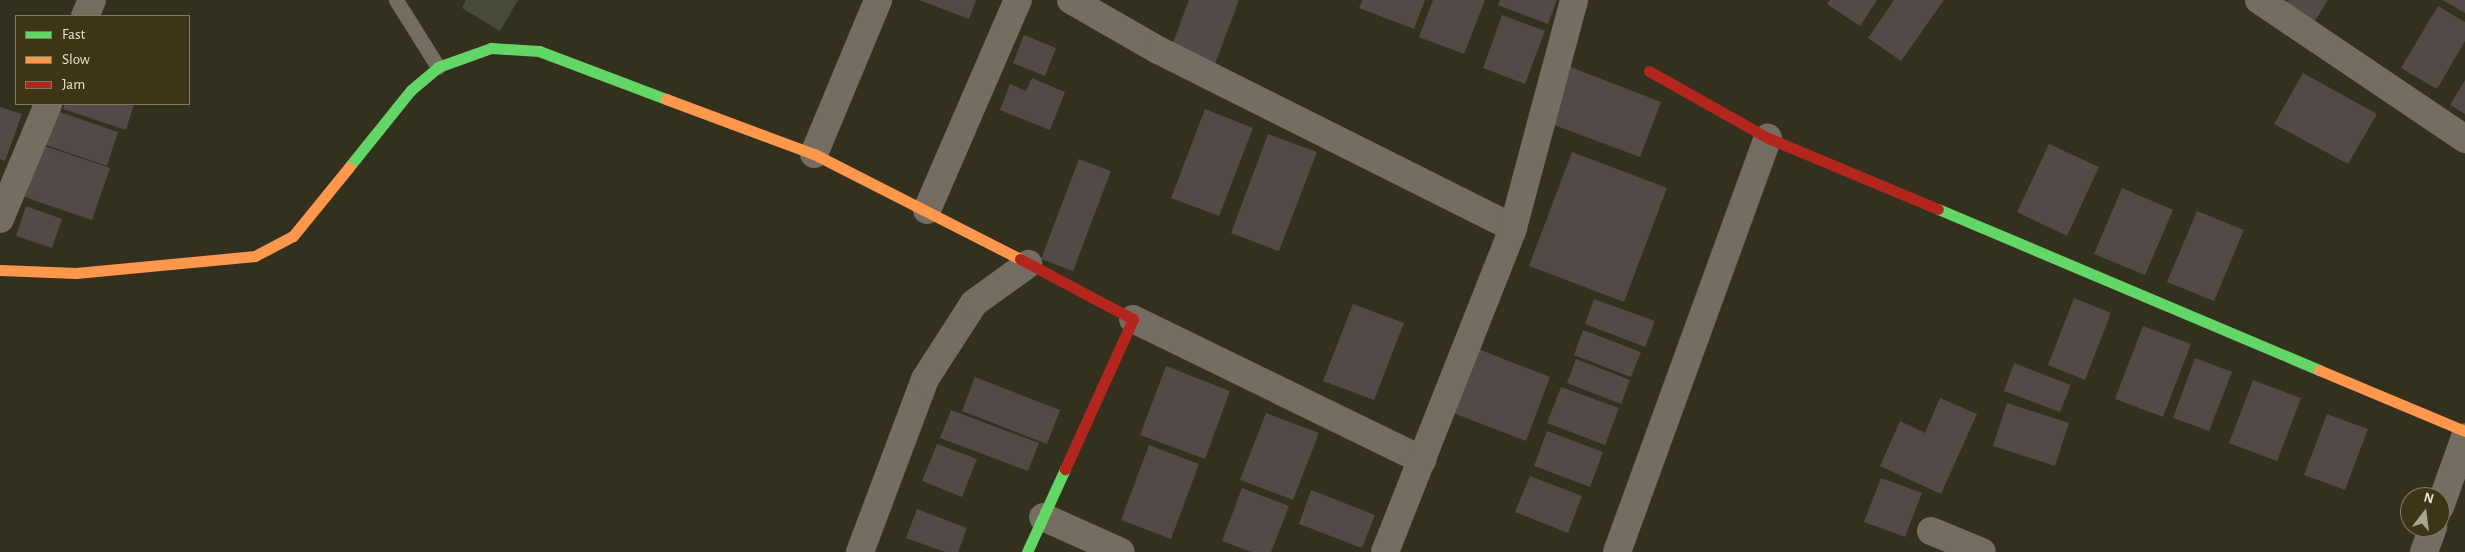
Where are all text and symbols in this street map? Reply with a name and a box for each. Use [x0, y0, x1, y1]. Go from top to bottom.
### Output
legend [15, 15, 190, 105]
text: Fast [62, 27, 85, 42]
text: Slow [62, 52, 90, 67]
text: Jam [62, 77, 85, 92]
north arrow [2400, 487, 2450, 537]
text: N [2422, 490, 2435, 506]

